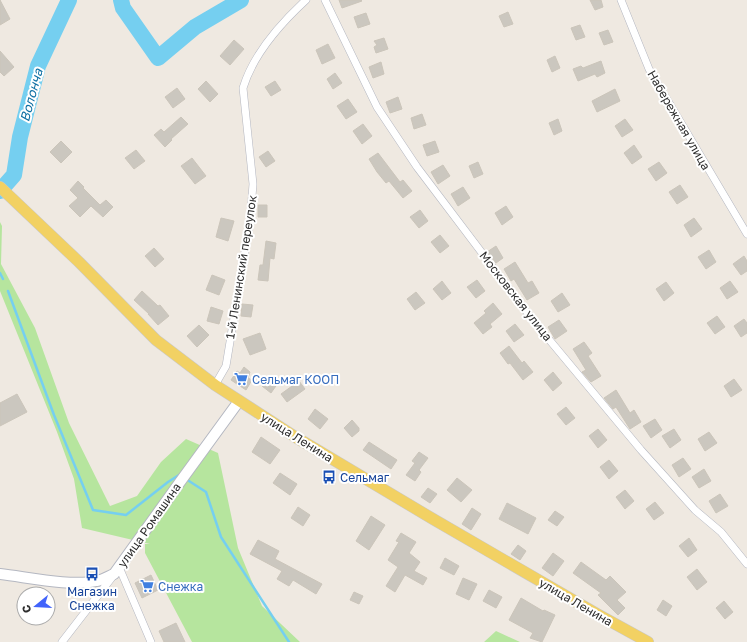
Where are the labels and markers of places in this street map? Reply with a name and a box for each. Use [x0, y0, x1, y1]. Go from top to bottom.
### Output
supermarket icon: Сельмаг КООП [233, 371, 249, 387]
place label: Сельмаг КООП [252, 372, 339, 387]
bus stop icon: Сельмаг [321, 469, 337, 485]
place label: Сельмаг [340, 470, 390, 485]
bus stop icon: Магазин Снежка [84, 566, 100, 582]
supermarket icon: Снежка [139, 578, 155, 594]
place label: Снежка [158, 579, 203, 594]
place label: Магазин Снежка [67, 584, 117, 613]

